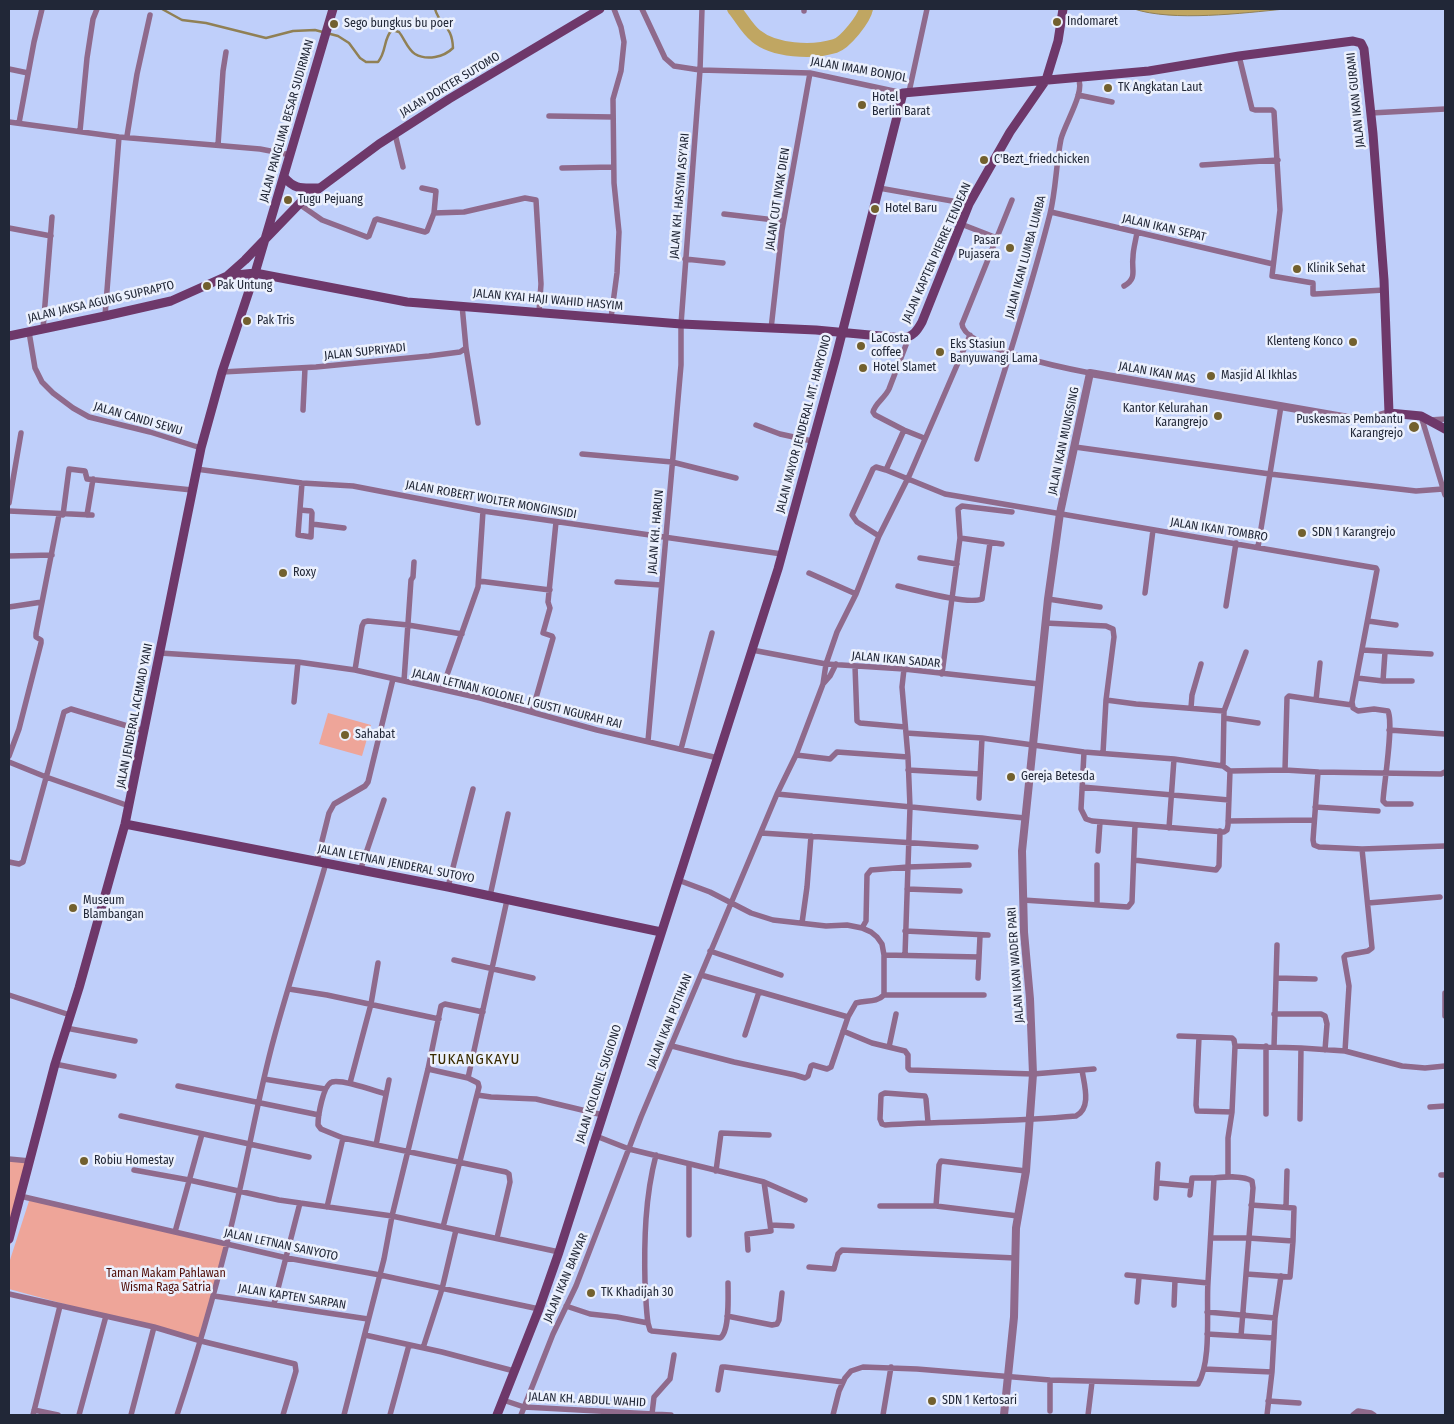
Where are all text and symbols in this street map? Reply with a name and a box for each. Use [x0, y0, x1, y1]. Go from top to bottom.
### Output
place label: Indomaret [1067, 15, 1118, 29]
marker: Indomaret [1051, 16, 1063, 28]
place label: Sego bungkus bu poer [344, 17, 453, 31]
marker: Sego bungkus bu poer [328, 18, 340, 30]
street label: JALAN PANGLIMA BESAR SUDIRMAN [257, 38, 317, 204]
street label: JALAN DOKTER SUTOMO [397, 49, 503, 121]
street label: JALAN IKAN GURAMI [1344, 52, 1368, 148]
street label: JALAN IMAM BONJOL [809, 54, 909, 86]
place label: TK Angkatan Laut [1118, 81, 1202, 95]
marker: TK Angkatan Laut [1102, 82, 1114, 94]
place label: Hotel Berlin Barat [872, 91, 930, 119]
marker: Hotel Berlin Barat [856, 99, 868, 111]
street label: JALAN KH. HASYIM ASY'ARI [667, 132, 693, 260]
street label: JALAN CUT NYAK DIEN [763, 147, 793, 251]
place label: C'Bezt_friedchicken [994, 153, 1090, 167]
marker: C'Bezt_friedchicken [978, 154, 990, 166]
street label: JALAN KAPTEN PIERRE TENDEAN [899, 180, 975, 326]
place label: Tugu Pejuang [298, 193, 363, 207]
marker: Tugu Pejuang [282, 194, 294, 206]
street label: JALAN IKAN LUMBA LUMBA [1003, 194, 1049, 320]
place label: Hotel Baru [885, 202, 937, 216]
marker: Hotel Baru [869, 203, 881, 215]
street label: JALAN IKAN SEPAT [1121, 211, 1207, 245]
place label: Pasar Pujasera [958, 234, 1000, 262]
marker: Pasar Pujasera [1004, 242, 1016, 254]
place label: Klinik Sehat [1307, 262, 1365, 276]
marker: Klinik Sehat [1291, 263, 1303, 275]
street label: JALAN JAKSA AGUNG SUPRAPTO [26, 278, 176, 326]
place label: Pak Untung [217, 279, 272, 293]
marker: Pak Untung [201, 280, 213, 292]
street label: JALAN KYAI HAJI WAHID HASYIM [472, 286, 624, 314]
place label: Pak Tris [257, 314, 294, 328]
marker: Pak Tris [241, 315, 253, 327]
place label: LaCosta coffee [871, 332, 909, 360]
street label: JALAN MAYOR JENDERAL MT. HARYONO [773, 333, 835, 515]
place label: Klenteng Konco [1267, 335, 1343, 349]
marker: Klenteng Konco [1347, 336, 1359, 348]
place label: Eks Stasiun Banyuwangi Lama [950, 338, 1038, 366]
marker: LaCosta coffee [855, 340, 867, 352]
street label: JALAN SUPRIYADI [323, 341, 407, 363]
marker: Eks Stasiun Banyuwangi Lama [934, 346, 946, 358]
street label: JALAN IKAN MAS [1117, 359, 1197, 387]
place label: Hotel Slamet [873, 361, 936, 375]
marker: Hotel Slamet [857, 362, 869, 374]
place label: Masjid Al Ikhlas [1221, 369, 1297, 383]
marker: Masjid Al Ikhlas [1205, 370, 1217, 382]
street label: JALAN IKAN MUNGSING [1045, 386, 1083, 496]
street label: JALAN CANDI SEWU [92, 399, 184, 439]
place label: Kantor Kelurahan Karangrejo [1123, 402, 1208, 430]
marker: Kantor Kelurahan Karangrejo [1212, 410, 1224, 422]
place label: Puskesmas Pembantu Karangrejo [1296, 413, 1403, 441]
marker: Puskesmas Pembantu Karangrejo [1407, 420, 1421, 434]
street label: JALAN ROBERT WOLTER MONGINSIDI [404, 478, 578, 522]
street label: JALAN KH. HARUN [645, 489, 667, 575]
street label: JALAN IKAN TOMBRO [1169, 515, 1269, 545]
place label: SDN 1 Karangrejo [1312, 526, 1395, 540]
marker: SDN 1 Karangrejo [1296, 527, 1308, 539]
place label: Roxy [293, 566, 316, 580]
marker: Roxy [277, 567, 289, 579]
street label: JALAN JENDERAL ACHMAD YANI [114, 642, 156, 790]
street label: JALAN IKAN SADAR [851, 649, 941, 671]
street label: JALAN LETNAN KOLONEL I GUSTI NGURAH RAI [411, 666, 623, 732]
place label: Sahabat [355, 728, 395, 742]
marker: Sahabat [339, 729, 351, 741]
place label: Gereja Betesda [1021, 770, 1095, 784]
marker: Gereja Betesda [1005, 771, 1017, 783]
street label: JALAN LETNAN JENDERAL SUTOYO [316, 842, 476, 886]
place label: Museum Blambangan [83, 894, 144, 922]
marker: Museum Blambangan [67, 902, 79, 914]
street label: JALAN IKAN WADER PARI [1005, 907, 1027, 1023]
street label: JALAN IKAN PUTIHAN [645, 972, 695, 1070]
street label: JALAN KOLONEL SUGIONO [573, 1023, 625, 1145]
district label: TUKANGKAYU [428, 1051, 522, 1069]
place label: Robiu Homestay [94, 1154, 174, 1168]
marker: Robiu Homestay [78, 1155, 90, 1167]
street label: JALAN LETNAN SANYOTO [223, 1226, 339, 1264]
street label: JALAN IKAN BANYAR [541, 1231, 591, 1325]
park label: Taman Makam Pahlawan Wisma Raga Satria [106, 1267, 226, 1295]
street label: JALAN KAPTEN SARPAN [237, 1281, 347, 1313]
place label: TK Khadijah 30 [601, 1286, 673, 1300]
marker: TK Khadijah 30 [585, 1287, 597, 1299]
street label: JALAN KH. ABDUL WAHID [528, 1390, 646, 1410]
place label: SDN 1 Kertosari [942, 1394, 1017, 1408]
marker: SDN 1 Kertosari [926, 1395, 938, 1407]

